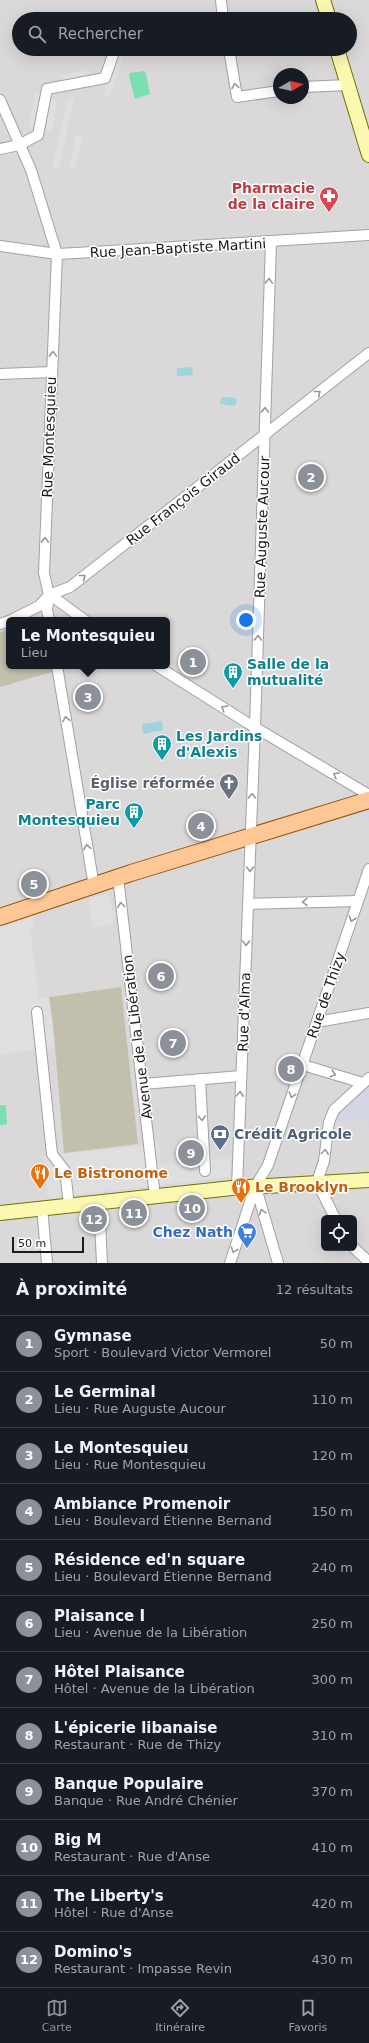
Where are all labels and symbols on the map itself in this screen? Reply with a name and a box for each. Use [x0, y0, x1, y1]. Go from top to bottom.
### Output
north arrow [273, 68, 309, 104]
one-way arrow [232, 83, 240, 89]
place label: Pharmacie de la claire [228, 180, 315, 212]
pharmacy icon: Pharmacie de la claire [318, 185, 340, 213]
street label: Rue Jean-Baptiste Martini [89, 235, 267, 261]
one-way arrow [265, 278, 274, 284]
one-way arrow [48, 351, 57, 357]
street label: Rue Montesquieu [39, 376, 59, 498]
one-way arrow [313, 391, 320, 398]
one-way arrow [261, 407, 270, 413]
street label: Rue François Giraud [123, 450, 243, 548]
street label: Rue Auguste Aucour [252, 455, 272, 598]
pin: 2 [298, 462, 324, 492]
one-way arrow [41, 537, 50, 543]
one-way arrow [78, 575, 85, 582]
your location [236, 610, 256, 630]
one-way arrow [254, 635, 262, 641]
pin: 1 [180, 647, 206, 677]
place label: Salle de la mutualité [247, 656, 329, 688]
building icon: Salle de la mutualité [222, 661, 244, 689]
pin: 3 [75, 682, 101, 712]
one-way arrow [221, 706, 228, 713]
one-way arrow [62, 716, 70, 722]
place label: Les Jardins d'Alexis [176, 728, 262, 760]
building icon: Les Jardins d'Alexis [151, 733, 173, 761]
church icon: Église réformée [218, 772, 240, 800]
one-way arrow [333, 772, 340, 779]
place label: Église réformée [91, 775, 215, 791]
one-way arrow [248, 793, 257, 799]
place label: Parc Montesquieu [18, 796, 120, 828]
building icon: Parc Montesquieu [123, 801, 145, 829]
pin: 4 [188, 811, 214, 841]
one-way arrow [84, 844, 92, 851]
one-way arrow [245, 866, 254, 872]
pin: 5 [21, 869, 47, 899]
one-way arrow [302, 898, 308, 906]
one-way arrow [117, 902, 126, 908]
one-way arrow [348, 915, 357, 922]
one-way arrow [242, 940, 251, 946]
street label: Rue de Thizy [304, 950, 348, 1040]
street label: Avenue de la Libération [119, 954, 155, 1120]
pin: 6 [148, 961, 174, 991]
street label: Rue d'Alma [235, 972, 253, 1052]
pin: 7 [160, 1028, 186, 1058]
pin: 8 [278, 1054, 304, 1084]
one-way arrow [329, 1069, 336, 1078]
one-way arrow [236, 1091, 244, 1097]
one-way arrow [288, 1091, 297, 1098]
one-way arrow [198, 1115, 207, 1121]
bank icon: Crédit Agricole [209, 1123, 231, 1151]
place label: Crédit Agricole [234, 1126, 352, 1142]
pin: 9 [178, 1138, 204, 1168]
one-way arrow [320, 1149, 329, 1155]
restaurant icon: Le Bistronome [29, 1162, 51, 1190]
place label: Le Bistronome [54, 1165, 168, 1181]
restaurant icon: Le Brooklyn [230, 1176, 252, 1204]
place label: Le Brooklyn [255, 1179, 348, 1195]
pin: 10 [179, 1193, 205, 1223]
pin: 11 [121, 1198, 147, 1228]
pin: 12 [81, 1204, 107, 1234]
one-way arrow [258, 1209, 267, 1216]
supermarket icon: Chez Nath [236, 1221, 258, 1249]
place label: Chez Nath [152, 1224, 233, 1240]
scale bar [12, 1235, 84, 1254]
one-way arrow [230, 1247, 239, 1254]

